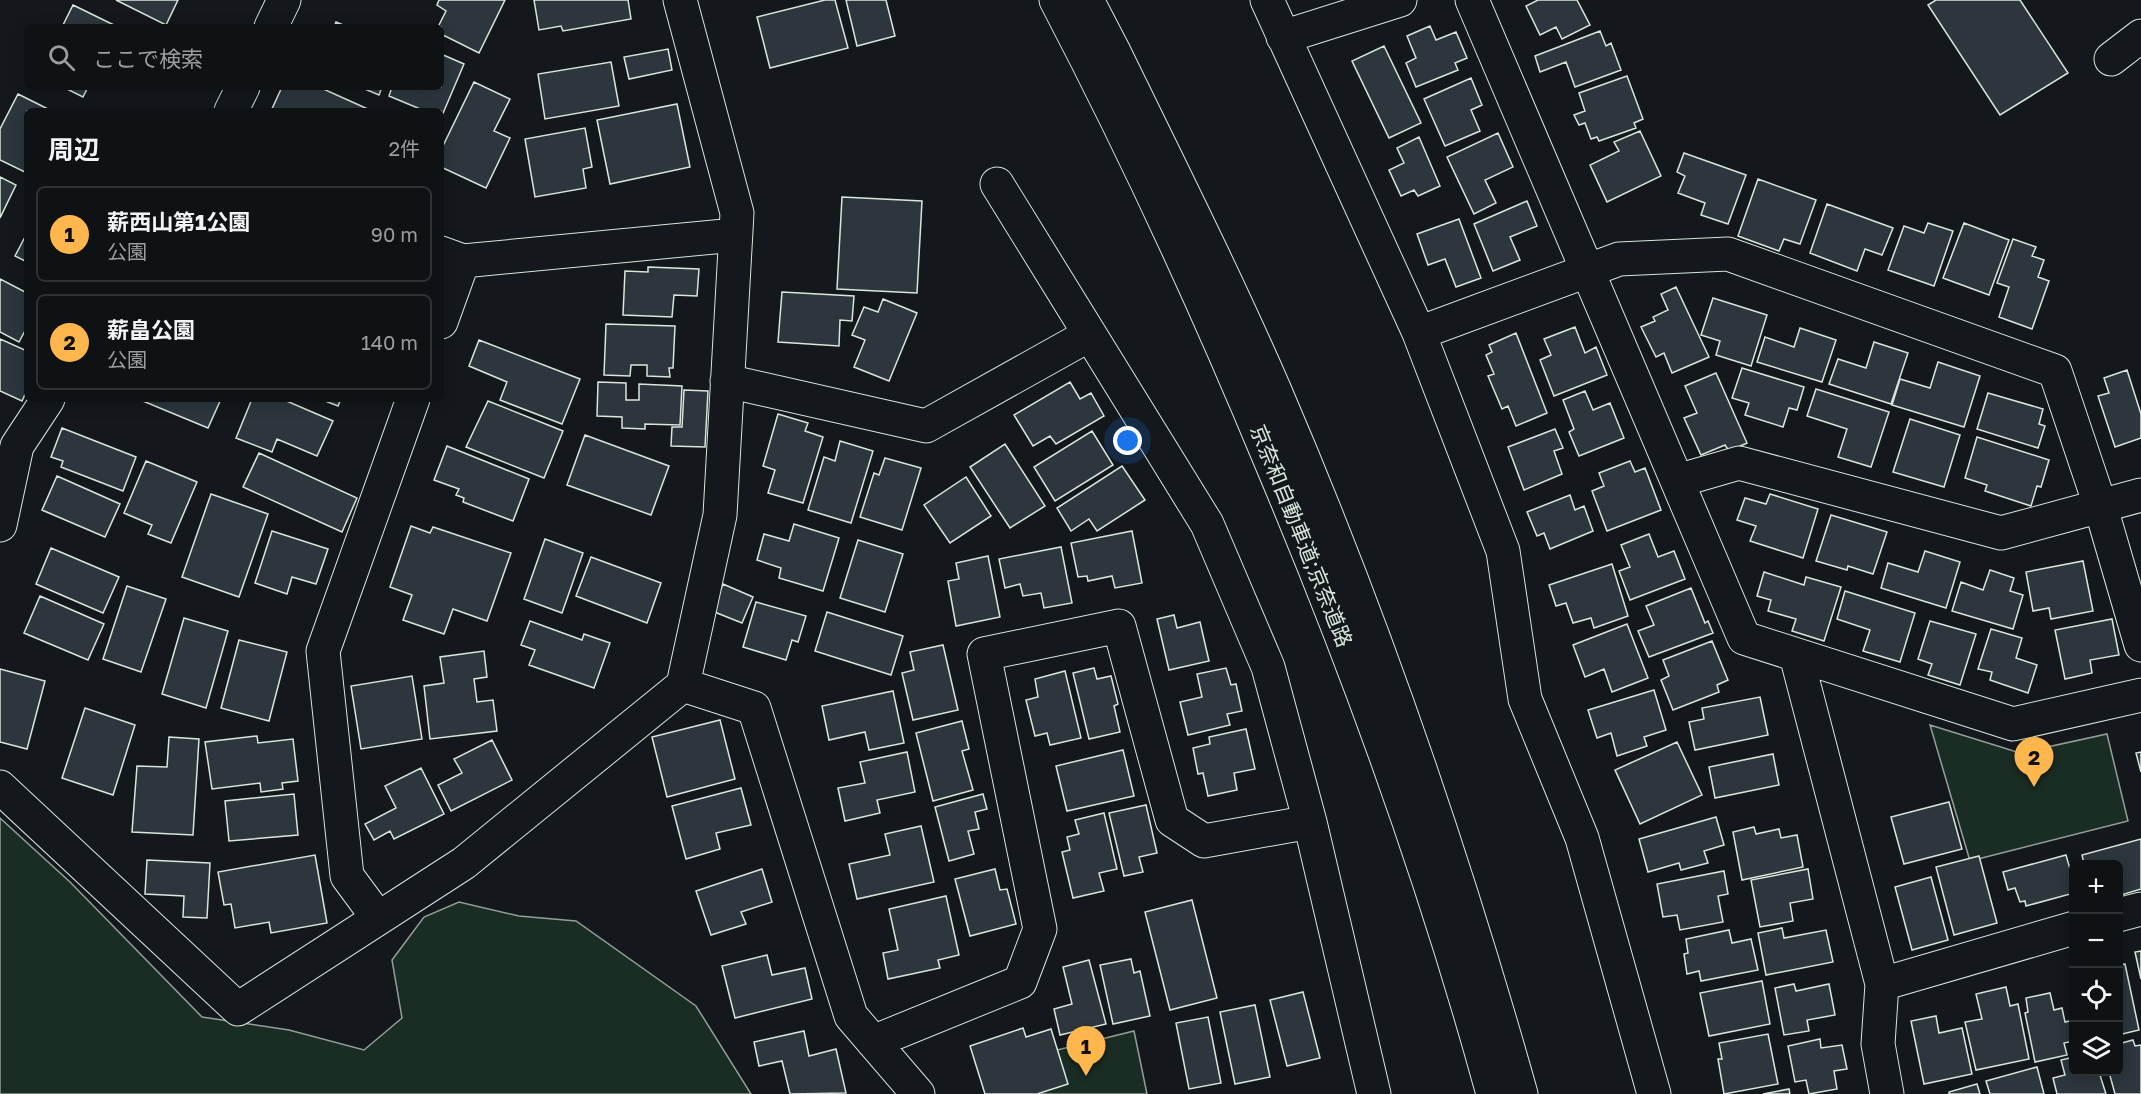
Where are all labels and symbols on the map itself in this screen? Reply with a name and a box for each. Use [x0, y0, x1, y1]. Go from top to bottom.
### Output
street label: 京奈和自動車道;京奈道路 [1245, 421, 1358, 651]
your location [1113, 426, 1142, 455]
pin: 2 [2014, 738, 2054, 787]
pin: 1 [1066, 1026, 1106, 1076]

